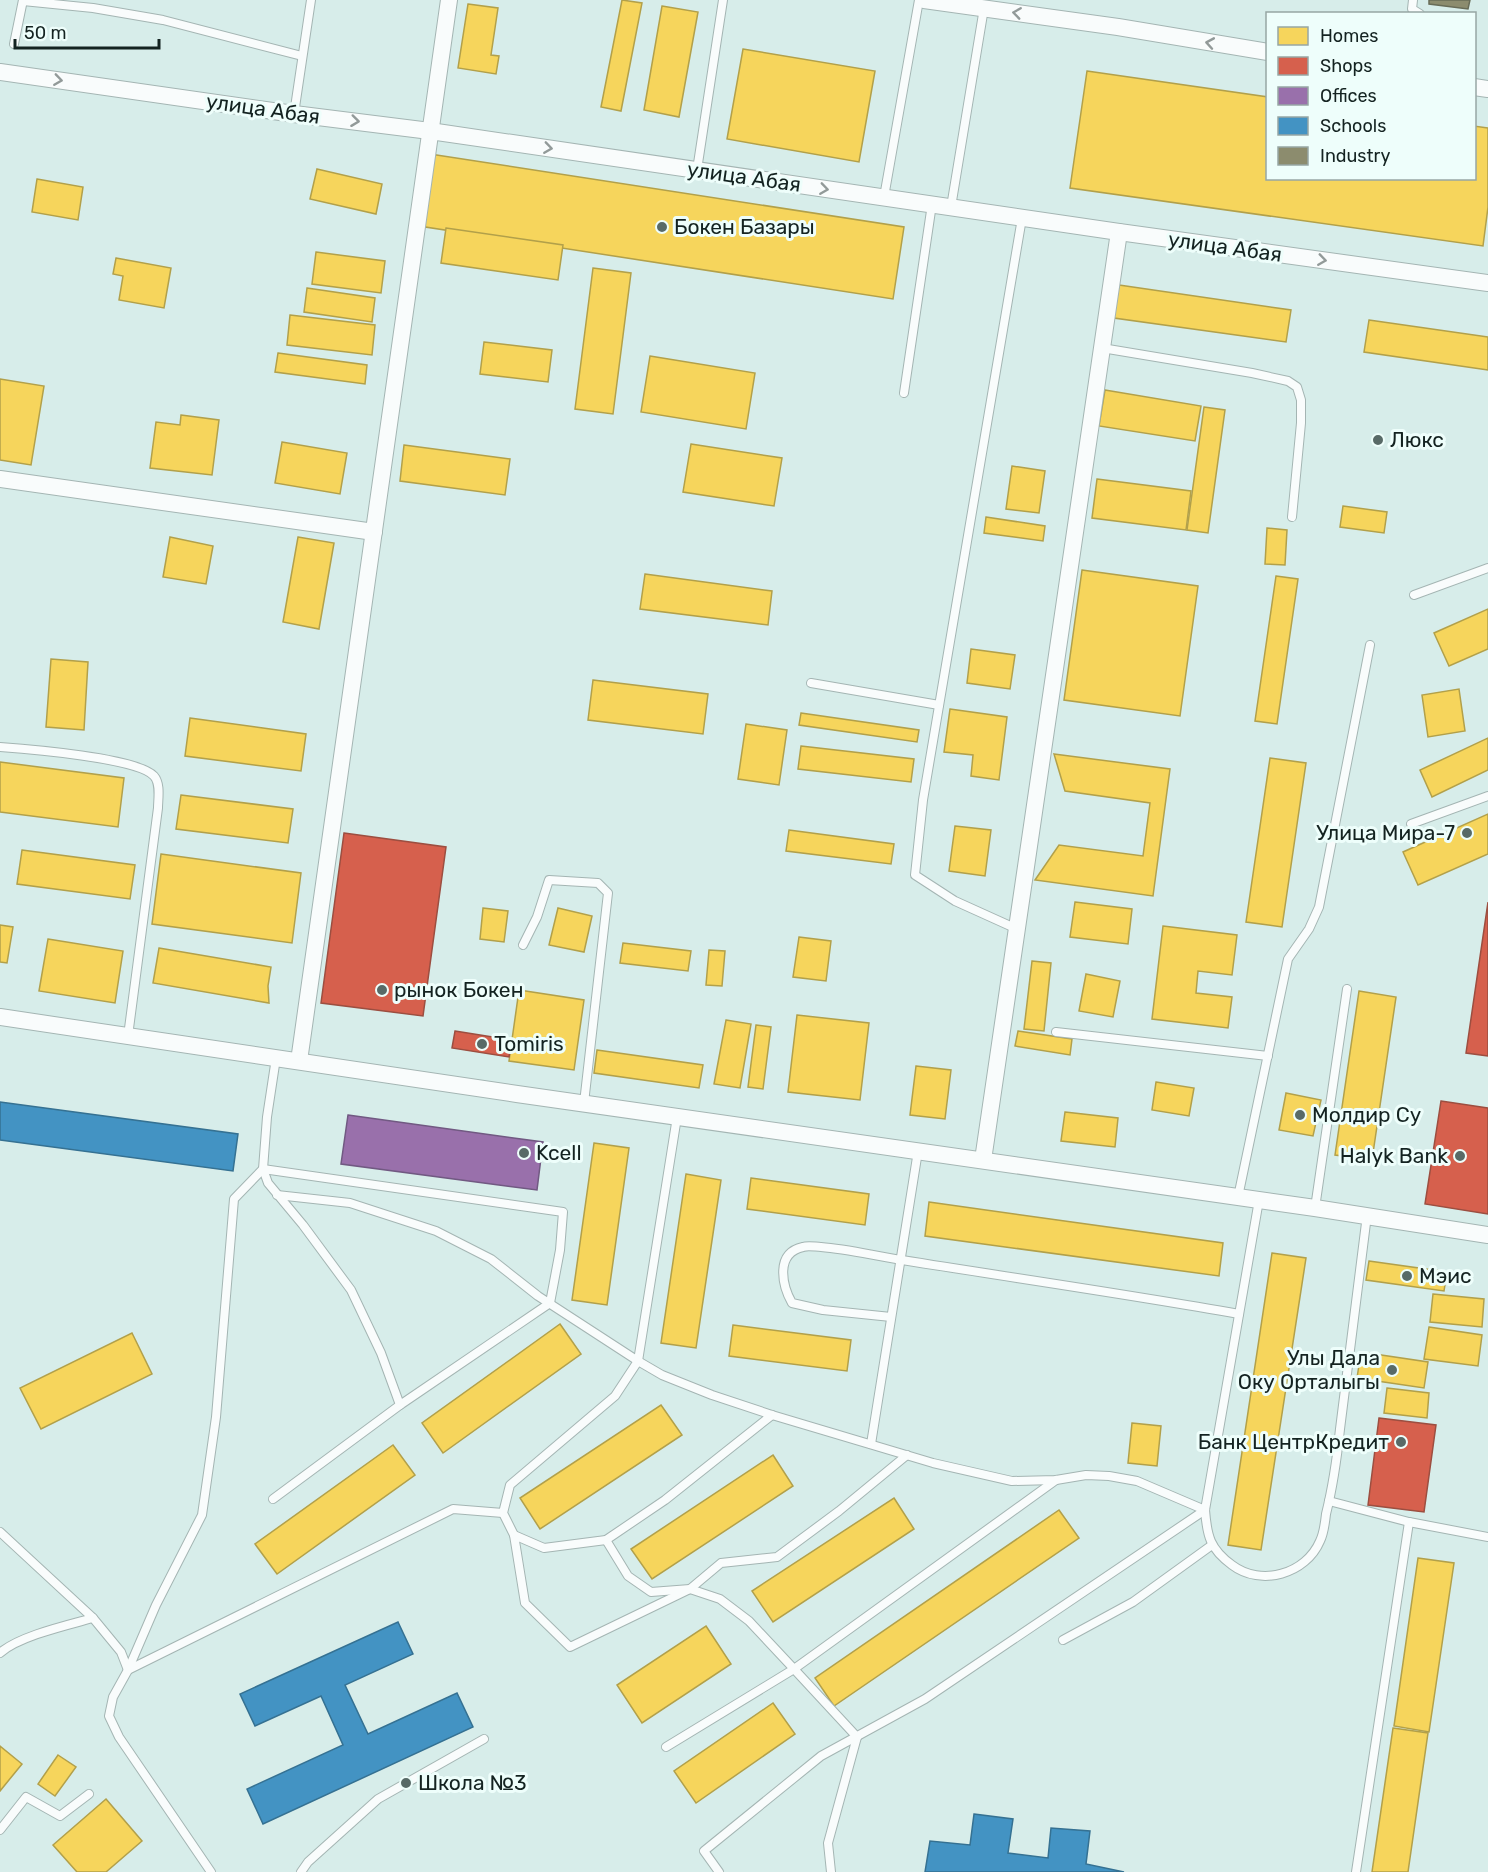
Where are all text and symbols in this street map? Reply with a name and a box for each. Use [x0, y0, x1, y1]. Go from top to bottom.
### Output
one-way arrow [1012, 8, 1022, 20]
scale bar [15, 12, 159, 50]
legend [1266, 12, 1476, 180]
text: 50 m [24, 22, 67, 44]
text: Homes [1320, 25, 1378, 47]
one-way arrow [1205, 37, 1214, 49]
text: Shops [1320, 55, 1372, 77]
one-way arrow [53, 74, 63, 86]
text: Offices [1320, 85, 1377, 107]
street label: улица Абая [204, 88, 322, 129]
one-way arrow [350, 115, 360, 127]
text: Schools [1320, 115, 1386, 137]
one-way arrow [544, 142, 553, 154]
text: Industry [1320, 145, 1390, 167]
street label: улица Абая [685, 156, 803, 197]
one-way arrow [820, 182, 829, 194]
place label: Бокен Базары [674, 214, 815, 239]
marker: Бокен Базары [655, 220, 669, 234]
street label: улица Абая [1166, 226, 1284, 267]
one-way arrow [1318, 253, 1327, 266]
place label: Люкс [1390, 427, 1444, 452]
marker: Люкс [1371, 433, 1385, 447]
place label: Улица Мира-7 [1316, 820, 1455, 845]
marker: Улица Мира-7 [1460, 826, 1474, 840]
place label: рынок Бокен [394, 977, 523, 1002]
marker: рынок Бокен [375, 983, 389, 997]
place label: Tomiris [494, 1031, 564, 1056]
marker: Tomiris [475, 1037, 489, 1051]
place label: Молдир Су [1312, 1102, 1421, 1127]
marker: Молдир Су [1293, 1108, 1307, 1122]
place label: Kcell [536, 1140, 582, 1165]
place label: Halyk Bank [1340, 1143, 1448, 1168]
marker: Kcell [517, 1146, 531, 1160]
marker: Halyk Bank [1453, 1149, 1467, 1163]
place label: Мэис [1419, 1263, 1472, 1288]
marker: Мэис [1400, 1269, 1414, 1283]
place label: Улы Дала Оку Орталыгы [1238, 1345, 1380, 1394]
marker: Улы Дала Оку Орталыгы [1385, 1363, 1399, 1377]
place label: Банк ЦентрКредит [1198, 1429, 1389, 1454]
marker: Банк ЦентрКредит [1394, 1435, 1408, 1449]
place label: Школа №3 [418, 1770, 527, 1795]
marker: Школа №3 [399, 1776, 413, 1790]

